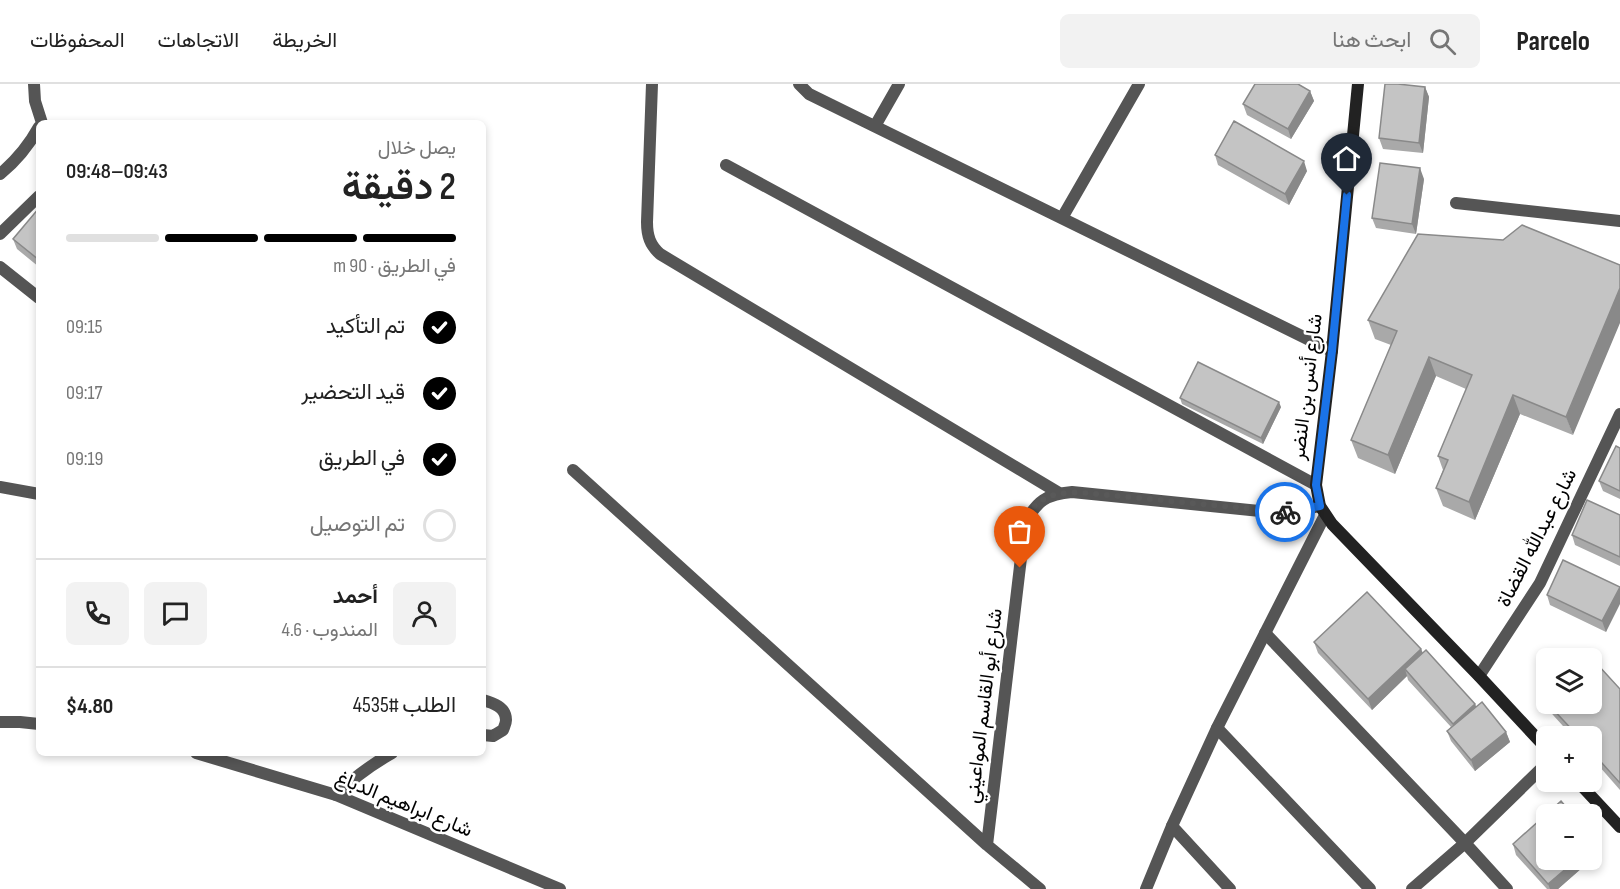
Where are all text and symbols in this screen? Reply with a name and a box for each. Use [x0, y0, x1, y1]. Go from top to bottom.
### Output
search box [1060, 14, 1480, 68]
icon: search [1426, 25, 1459, 58]
text: Parcelo [1516, 25, 1590, 58]
text: ابحث هنا [1332, 27, 1411, 54]
text: المحفوظات [30, 28, 125, 53]
text: الاتجاهات [158, 28, 239, 53]
text: الخريطة [272, 28, 337, 53]
pin [1321, 133, 1372, 195]
text: يصل خلال [378, 136, 456, 160]
icon: home [1330, 142, 1363, 175]
text: 09:43–09:48 [66, 158, 168, 185]
text: 2 دقيقة [342, 164, 456, 211]
text: في الطريق · 90 m [333, 254, 456, 278]
icon: check [423, 311, 456, 344]
street label: شارع أنس بن النضر [1286, 312, 1329, 463]
text: تم التأكيد [326, 313, 405, 340]
text: 09:15 [66, 315, 103, 339]
icon: check [423, 377, 456, 410]
text: قيد التحضير [301, 379, 405, 406]
text: 09:17 [66, 381, 103, 405]
icon: check [423, 443, 456, 476]
text: في الطريق [319, 445, 405, 472]
text: 09:19 [66, 447, 103, 471]
street label: شارع عبدالله القضاة [1491, 464, 1583, 612]
courier [1255, 482, 1315, 542]
icon: bike [1269, 496, 1302, 529]
pin [994, 506, 1045, 568]
text: تم التوصيل [310, 511, 405, 538]
icon: bag [1003, 515, 1036, 548]
button: phone [66, 582, 129, 645]
button: chat [144, 582, 207, 645]
button: person [393, 582, 456, 645]
text: أحمد [333, 583, 378, 610]
street label: شارع أبو القاسم المواعيني [960, 607, 1012, 805]
text: المندوب · 4.6 [282, 618, 378, 642]
map controls [1536, 648, 1602, 870]
button: layers [1536, 648, 1602, 714]
text: الطلب #4535 [353, 692, 456, 719]
text: $4.80 [66, 693, 113, 720]
button: + [1536, 726, 1602, 792]
street label: شارع ابراهيم الدباغ [332, 766, 476, 843]
button: − [1536, 804, 1602, 870]

